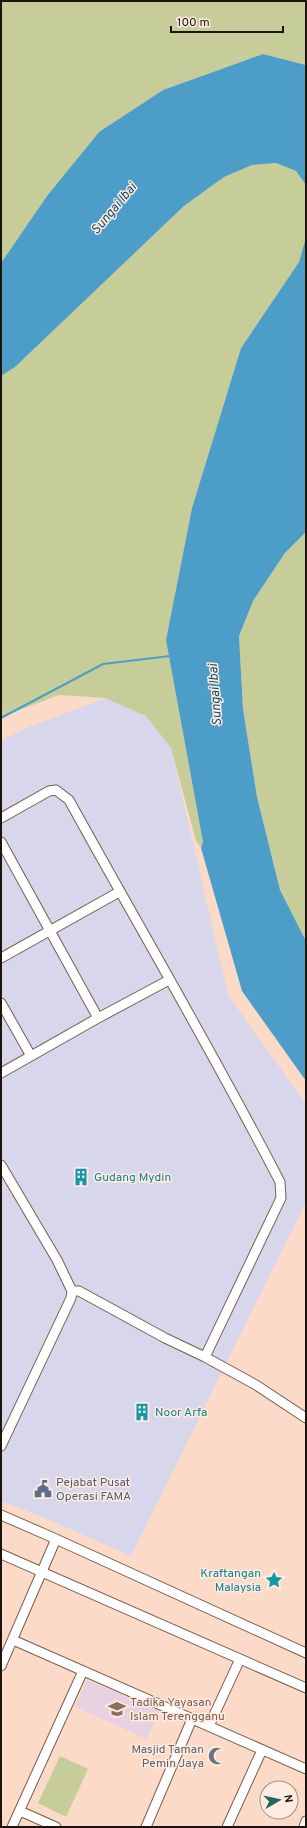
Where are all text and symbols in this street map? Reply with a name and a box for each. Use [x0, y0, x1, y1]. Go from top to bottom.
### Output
scale bar [171, 8, 283, 34]
text: 100 m [177, 15, 210, 31]
water label: Sungai Ibai [88, 180, 141, 238]
water label: Sungai Ibai [206, 662, 226, 726]
building icon: Gudang Mydin [71, 1167, 91, 1187]
place label: Gudang Mydin [94, 1170, 171, 1186]
building icon: Noor Arfa [132, 1402, 152, 1422]
place label: Noor Arfa [155, 1405, 207, 1421]
place label: Pejabat Pusat Operasi FAMA [56, 1475, 131, 1505]
public building icon: Pejabat Pusat Operasi FAMA [33, 1479, 53, 1499]
place label: Kraftangan Malaysia [200, 1566, 261, 1596]
place icon: Kraftangan Malaysia [264, 1570, 284, 1590]
place label: Tadika Yayasan Islam Terengganu [130, 1695, 225, 1725]
school or university icon: Tadika Yayasan Islam Terengganu [107, 1699, 127, 1719]
place label: Masjid Taman Pemin Jaya [131, 1742, 204, 1772]
mosque icon: Masjid Taman Pemin Jaya [207, 1746, 227, 1766]
north arrow [259, 1780, 299, 1820]
text: N [280, 1794, 295, 1804]

